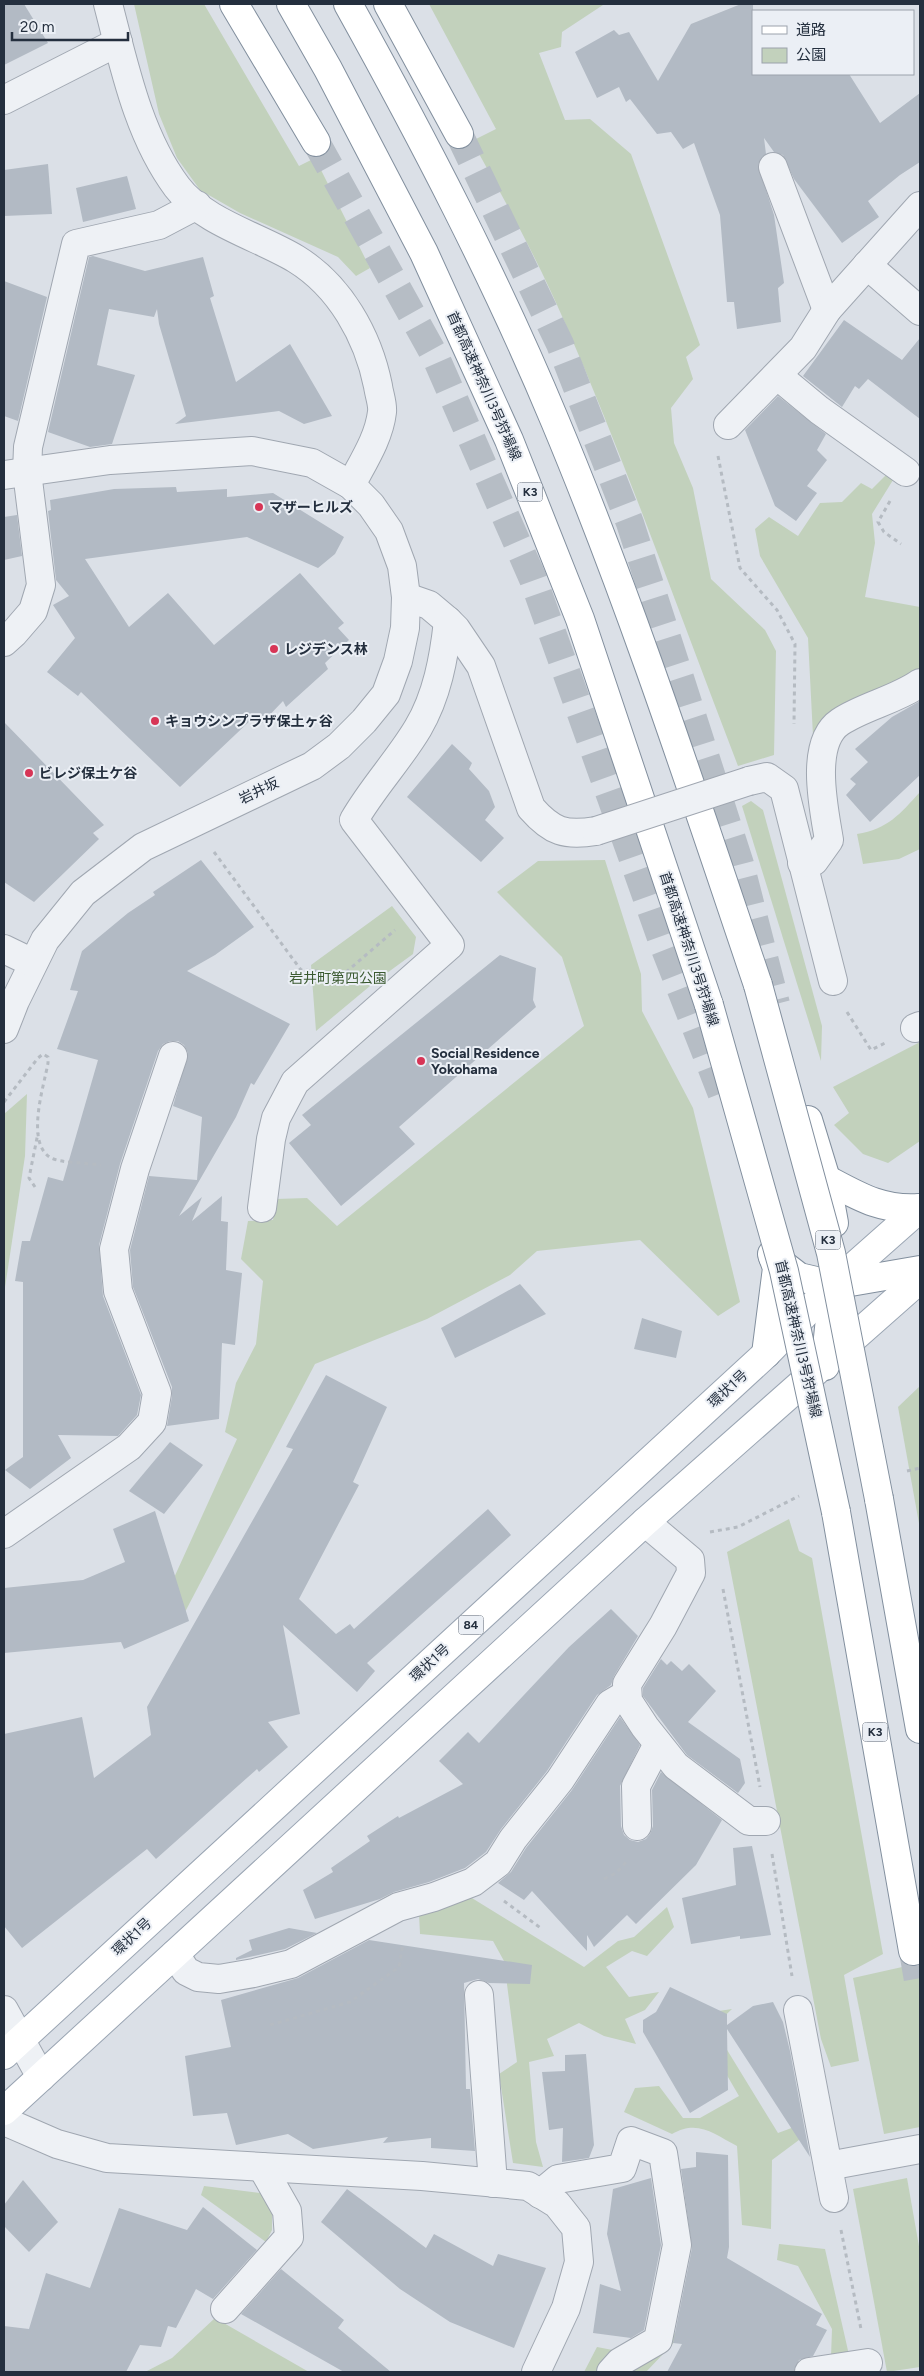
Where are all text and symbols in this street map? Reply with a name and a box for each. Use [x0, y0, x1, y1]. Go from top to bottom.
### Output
scale bar [12, 10, 129, 42]
legend [752, 10, 914, 75]
text: 20 m [20, 18, 54, 36]
text: 道路 [796, 21, 826, 39]
text: 公園 [796, 46, 826, 64]
street label: 首都高速神奈川3号狩場線 [443, 309, 525, 463]
road number: K3 [518, 482, 542, 502]
place label: マザーヒルズ [269, 499, 353, 516]
marker: マザーヒルズ [253, 501, 265, 513]
place label: レジデンス林 [284, 641, 368, 658]
marker: レジデンス林 [268, 643, 280, 655]
place label: キョウシンプラザ保土ヶ谷 [165, 713, 334, 730]
marker: キョウシンプラザ保土ヶ谷 [149, 715, 161, 727]
place label: ビレジ保土ケ谷 [39, 765, 138, 782]
marker: ビレジ保土ケ谷 [23, 767, 35, 779]
street label: 岩井坂 [236, 774, 282, 808]
street label: 首都高速神奈川3号狩場線 [656, 870, 722, 1028]
park label: 岩井町第四公園 [289, 970, 387, 987]
place label: Social Residence Yokohama [431, 1045, 540, 1078]
marker: Social Residence Yokohama [415, 1055, 427, 1067]
road number: K3 [816, 1230, 840, 1250]
street label: 首都高速神奈川3号狩場線 [772, 1258, 824, 1420]
street label: 環状1号 [705, 1366, 751, 1412]
road number: 84 [458, 1616, 484, 1634]
street label: 環状1号 [407, 1640, 453, 1686]
road number: K3 [862, 1722, 888, 1741]
street label: 環状1号 [109, 1914, 155, 1960]

